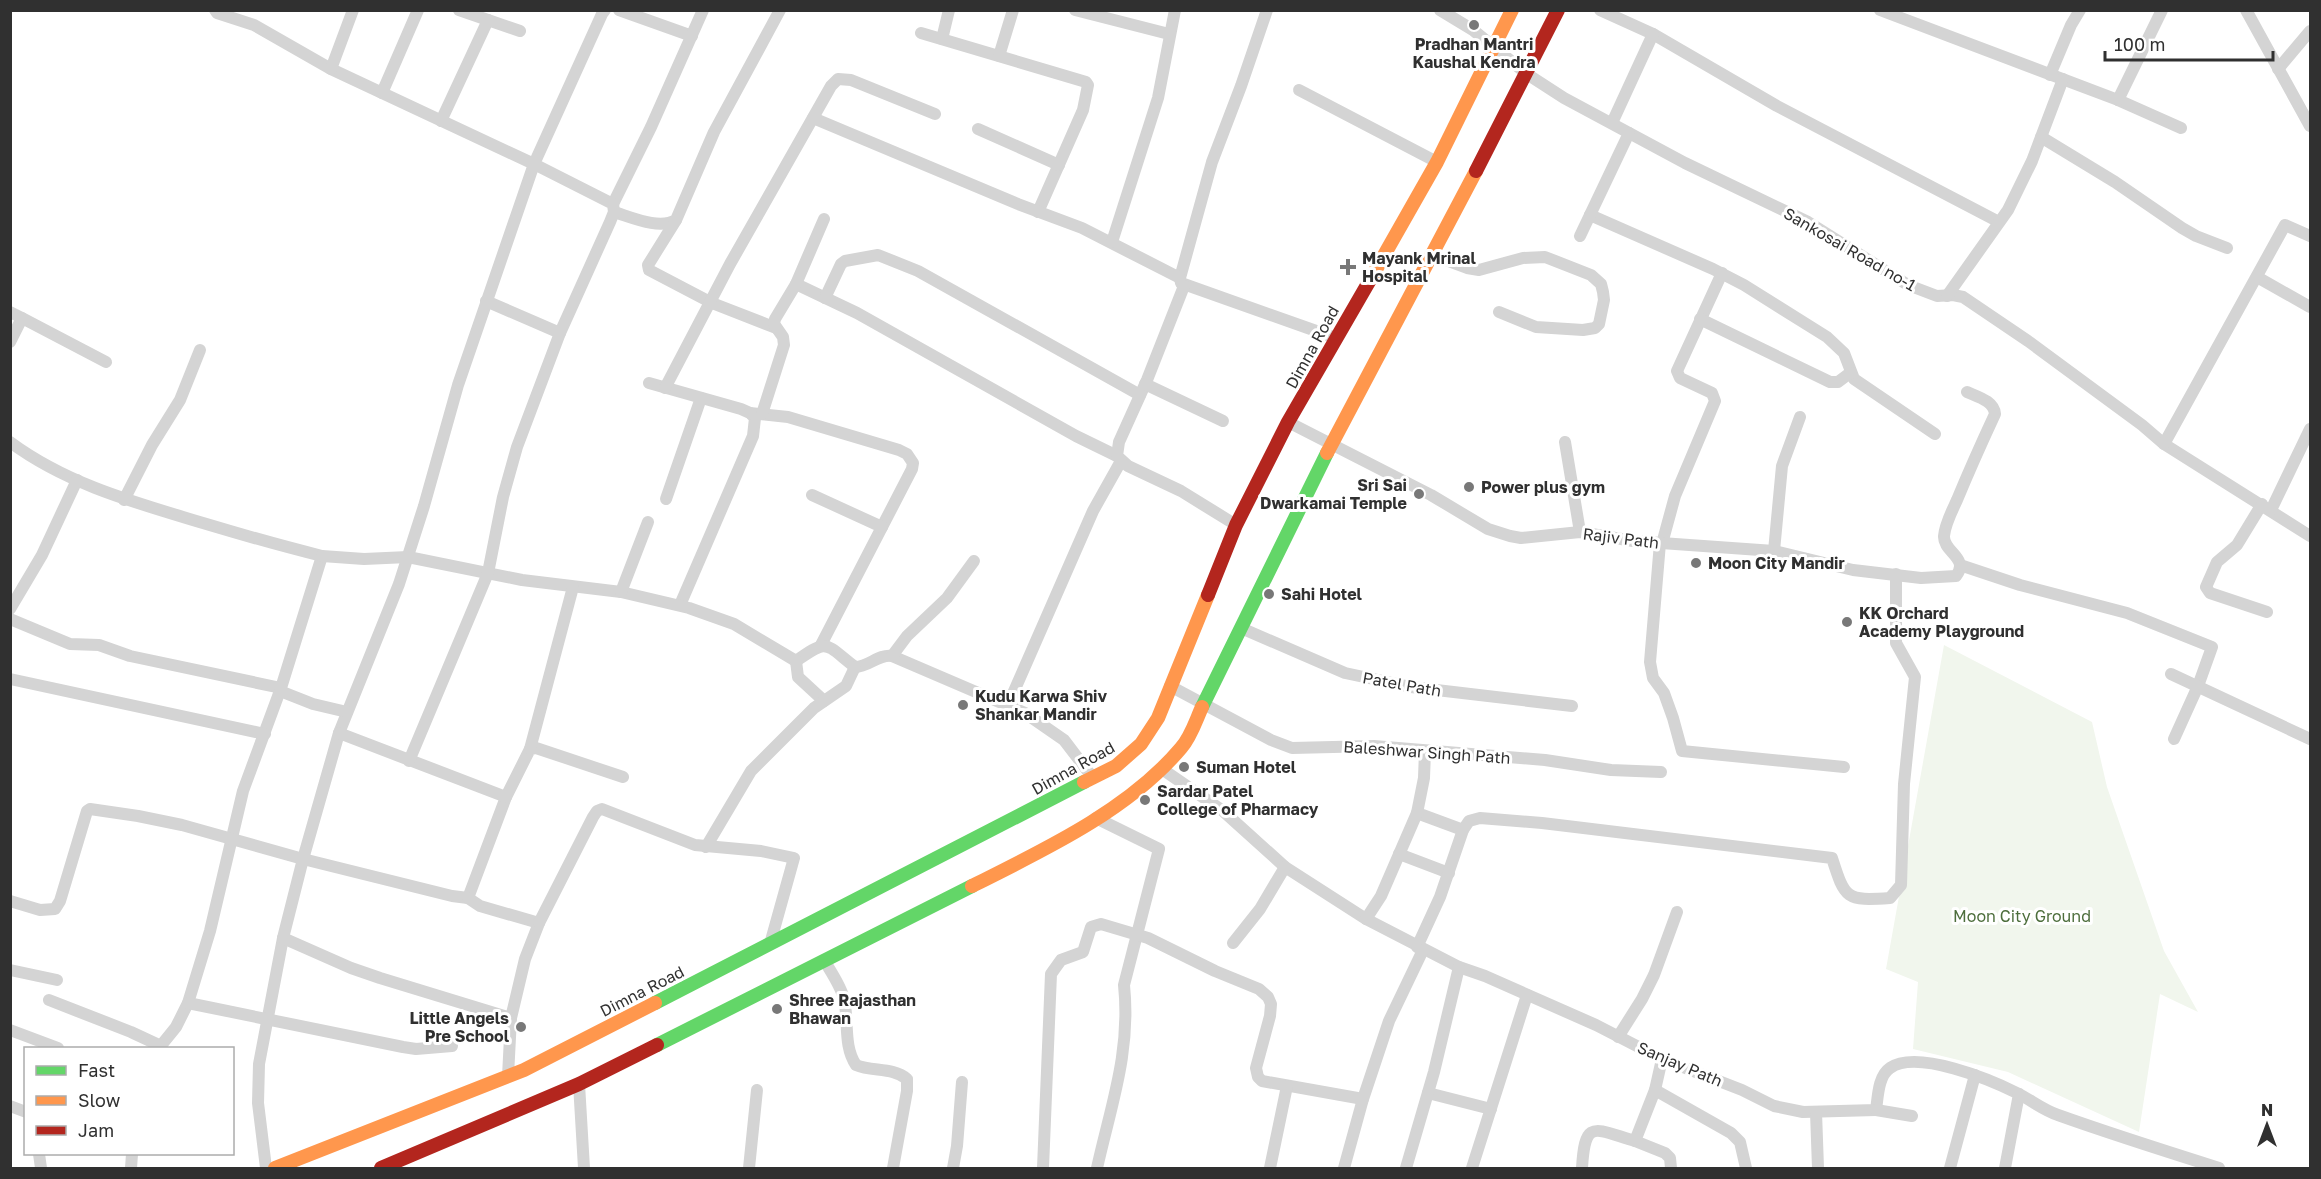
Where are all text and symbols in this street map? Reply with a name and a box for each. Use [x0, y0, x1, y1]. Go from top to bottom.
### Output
marker: Pradhan Mantri Kaushal Kendra [1467, 18, 1481, 32]
scale bar [2105, 24, 2273, 62]
text: 100 m [2114, 33, 2165, 55]
place label: Pradhan Mantri Kaushal Kendra [1412, 34, 1536, 72]
street label: Sankosai Road no-1 [1780, 203, 1920, 295]
place label: Mayank Mrinal Hospital [1362, 248, 1476, 286]
marker: Mayank Mrinal Hospital [1339, 258, 1357, 276]
street label: Dimna Road [1281, 302, 1343, 392]
place label: Sri Sai Dwarkamai Temple [1260, 475, 1407, 513]
place label: Power plus gym [1481, 477, 1605, 497]
marker: Power plus gym [1462, 480, 1476, 494]
marker: Sri Sai Dwarkamai Temple [1412, 487, 1426, 501]
street label: Rajiv Path [1582, 523, 1660, 553]
place label: Moon City Mandir [1708, 553, 1845, 573]
marker: Moon City Mandir [1689, 556, 1703, 570]
place label: Sahi Hotel [1281, 584, 1363, 604]
marker: Sahi Hotel [1262, 587, 1276, 601]
place label: KK Orchard Academy Playground [1859, 603, 2024, 641]
marker: KK Orchard Academy Playground [1840, 615, 1854, 629]
street label: Patel Path [1361, 667, 1443, 701]
place label: Kudu Karwa Shiv Shankar Mandir [975, 686, 1107, 724]
marker: Kudu Karwa Shiv Shankar Mandir [956, 698, 970, 712]
street label: Baleshwar Singh Path [1343, 736, 1511, 768]
street label: Dimna Road [1028, 737, 1118, 799]
place label: Suman Hotel [1196, 757, 1297, 777]
marker: Suman Hotel [1177, 760, 1191, 774]
place label: Sardar Patel College of Pharmacy [1157, 781, 1319, 819]
marker: Sardar Patel College of Pharmacy [1138, 793, 1152, 807]
park label: Moon City Ground [1953, 906, 2091, 926]
street label: Dimna Road [597, 961, 687, 1021]
place label: Shree Rajasthan Bhawan [789, 990, 916, 1028]
marker: Shree Rajasthan Bhawan [770, 1002, 784, 1016]
place label: Little Angels Pre School [409, 1008, 510, 1046]
marker: Little Angels Pre School [514, 1020, 528, 1034]
street label: Sanjay Path [1634, 1037, 1726, 1091]
legend [24, 1047, 234, 1155]
text: Fast [78, 1059, 115, 1081]
text: Slow [78, 1089, 121, 1111]
north arrow [2237, 1095, 2297, 1155]
text: N [2261, 1100, 2273, 1120]
text: Jam [78, 1119, 114, 1141]

